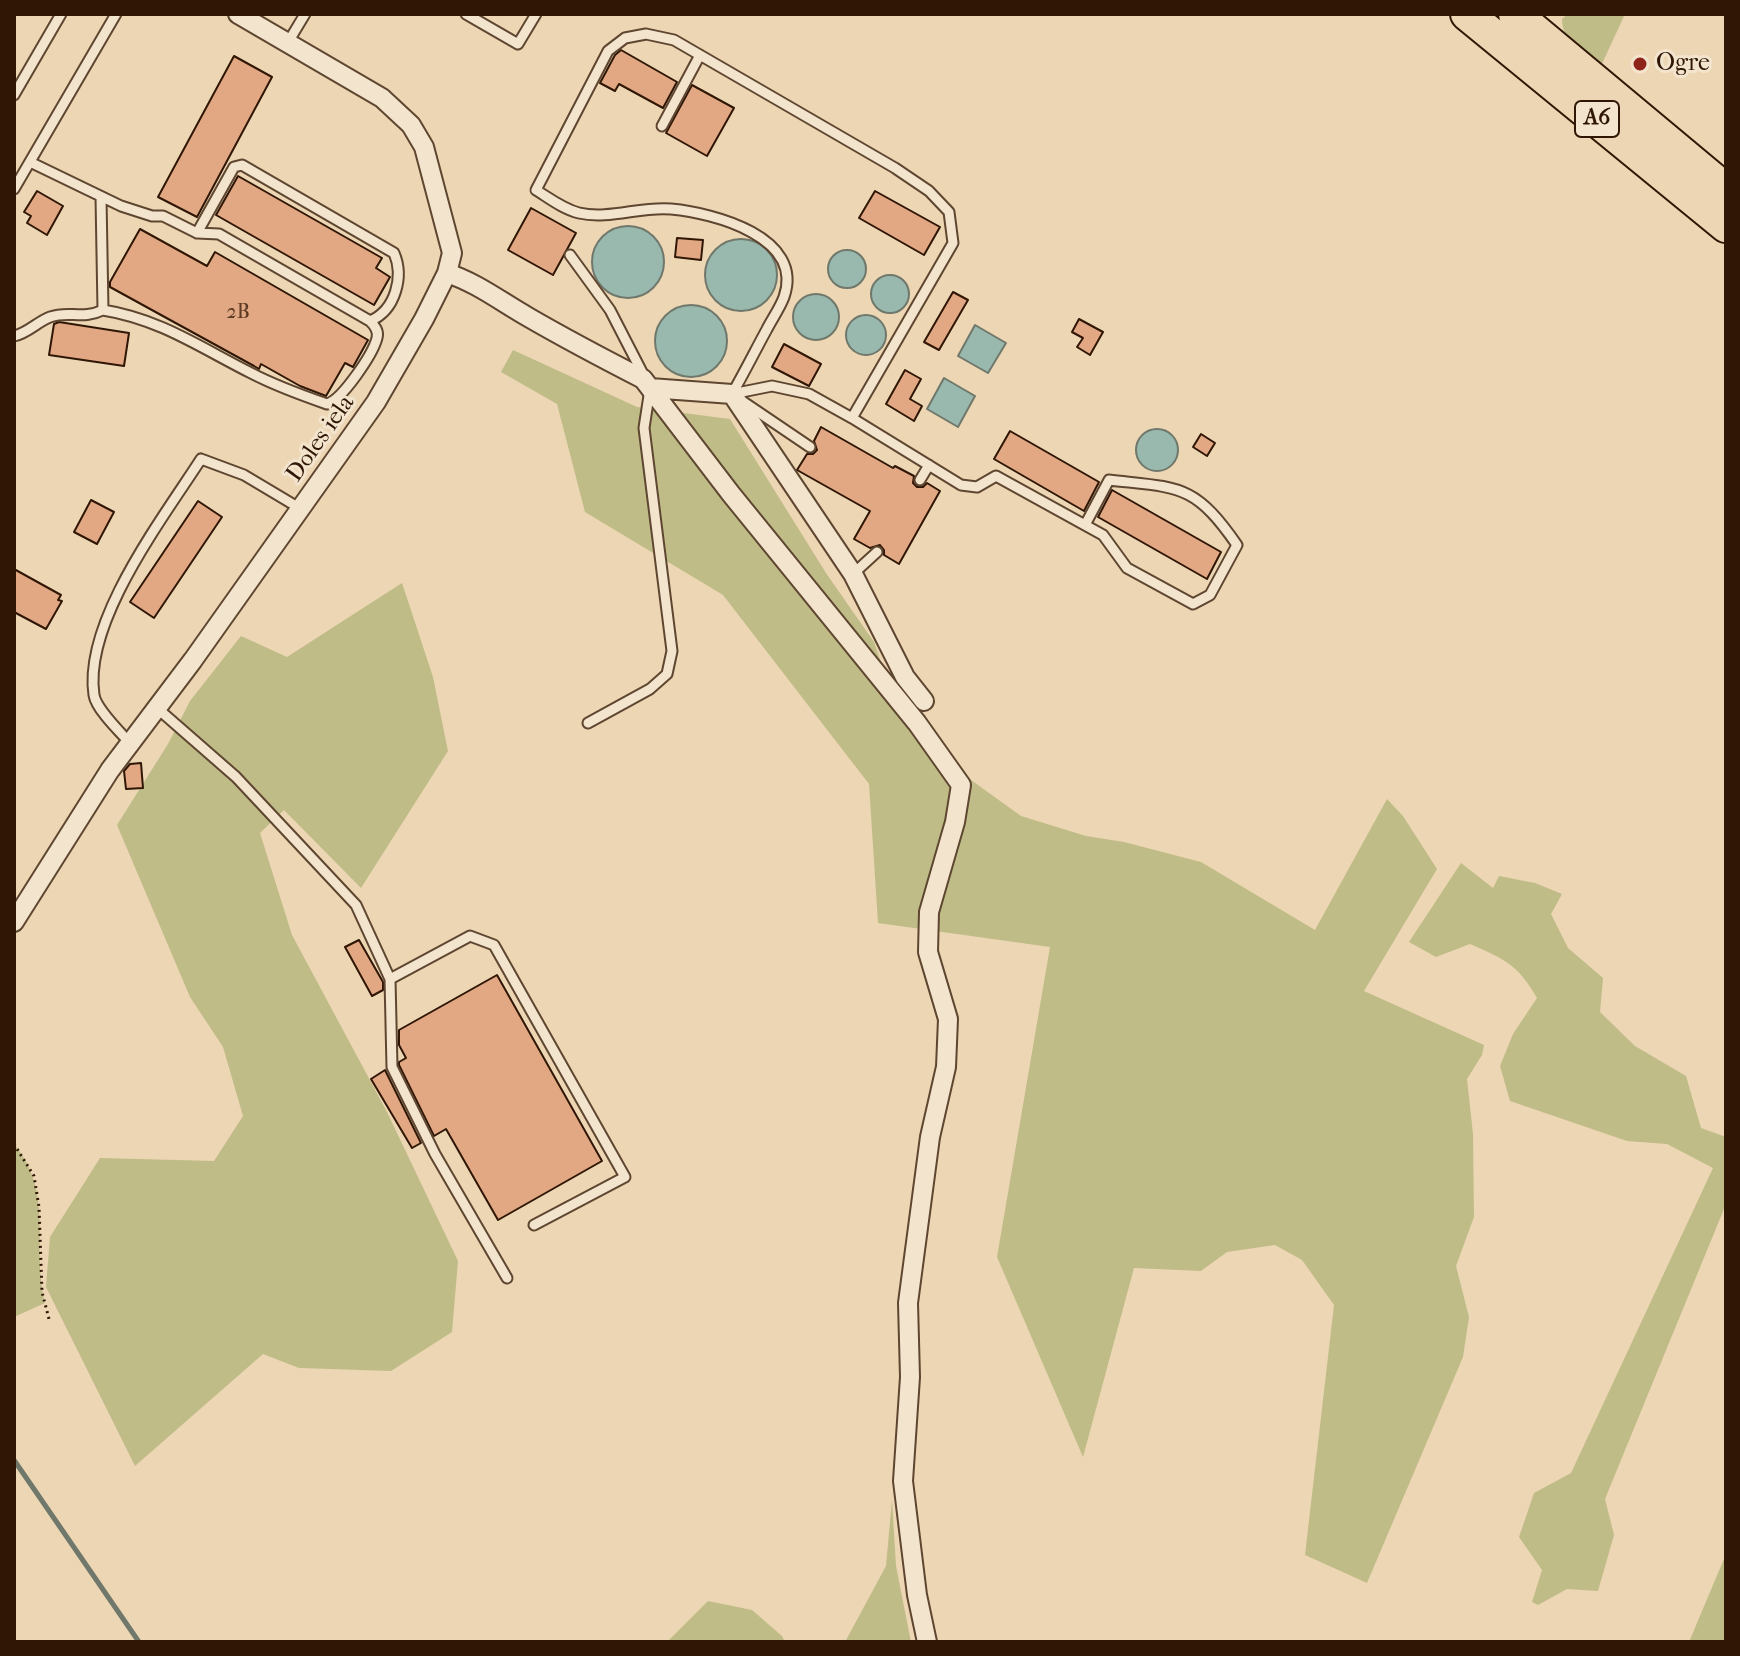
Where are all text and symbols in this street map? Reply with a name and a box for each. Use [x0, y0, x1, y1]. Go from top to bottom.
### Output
place label: Ogre [1656, 50, 1710, 78]
marker: Ogre [1631, 55, 1649, 73]
road number: A6 [1575, 101, 1619, 137]
house number: 2B [226, 301, 250, 325]
street label: Doles iela [281, 390, 361, 488]

